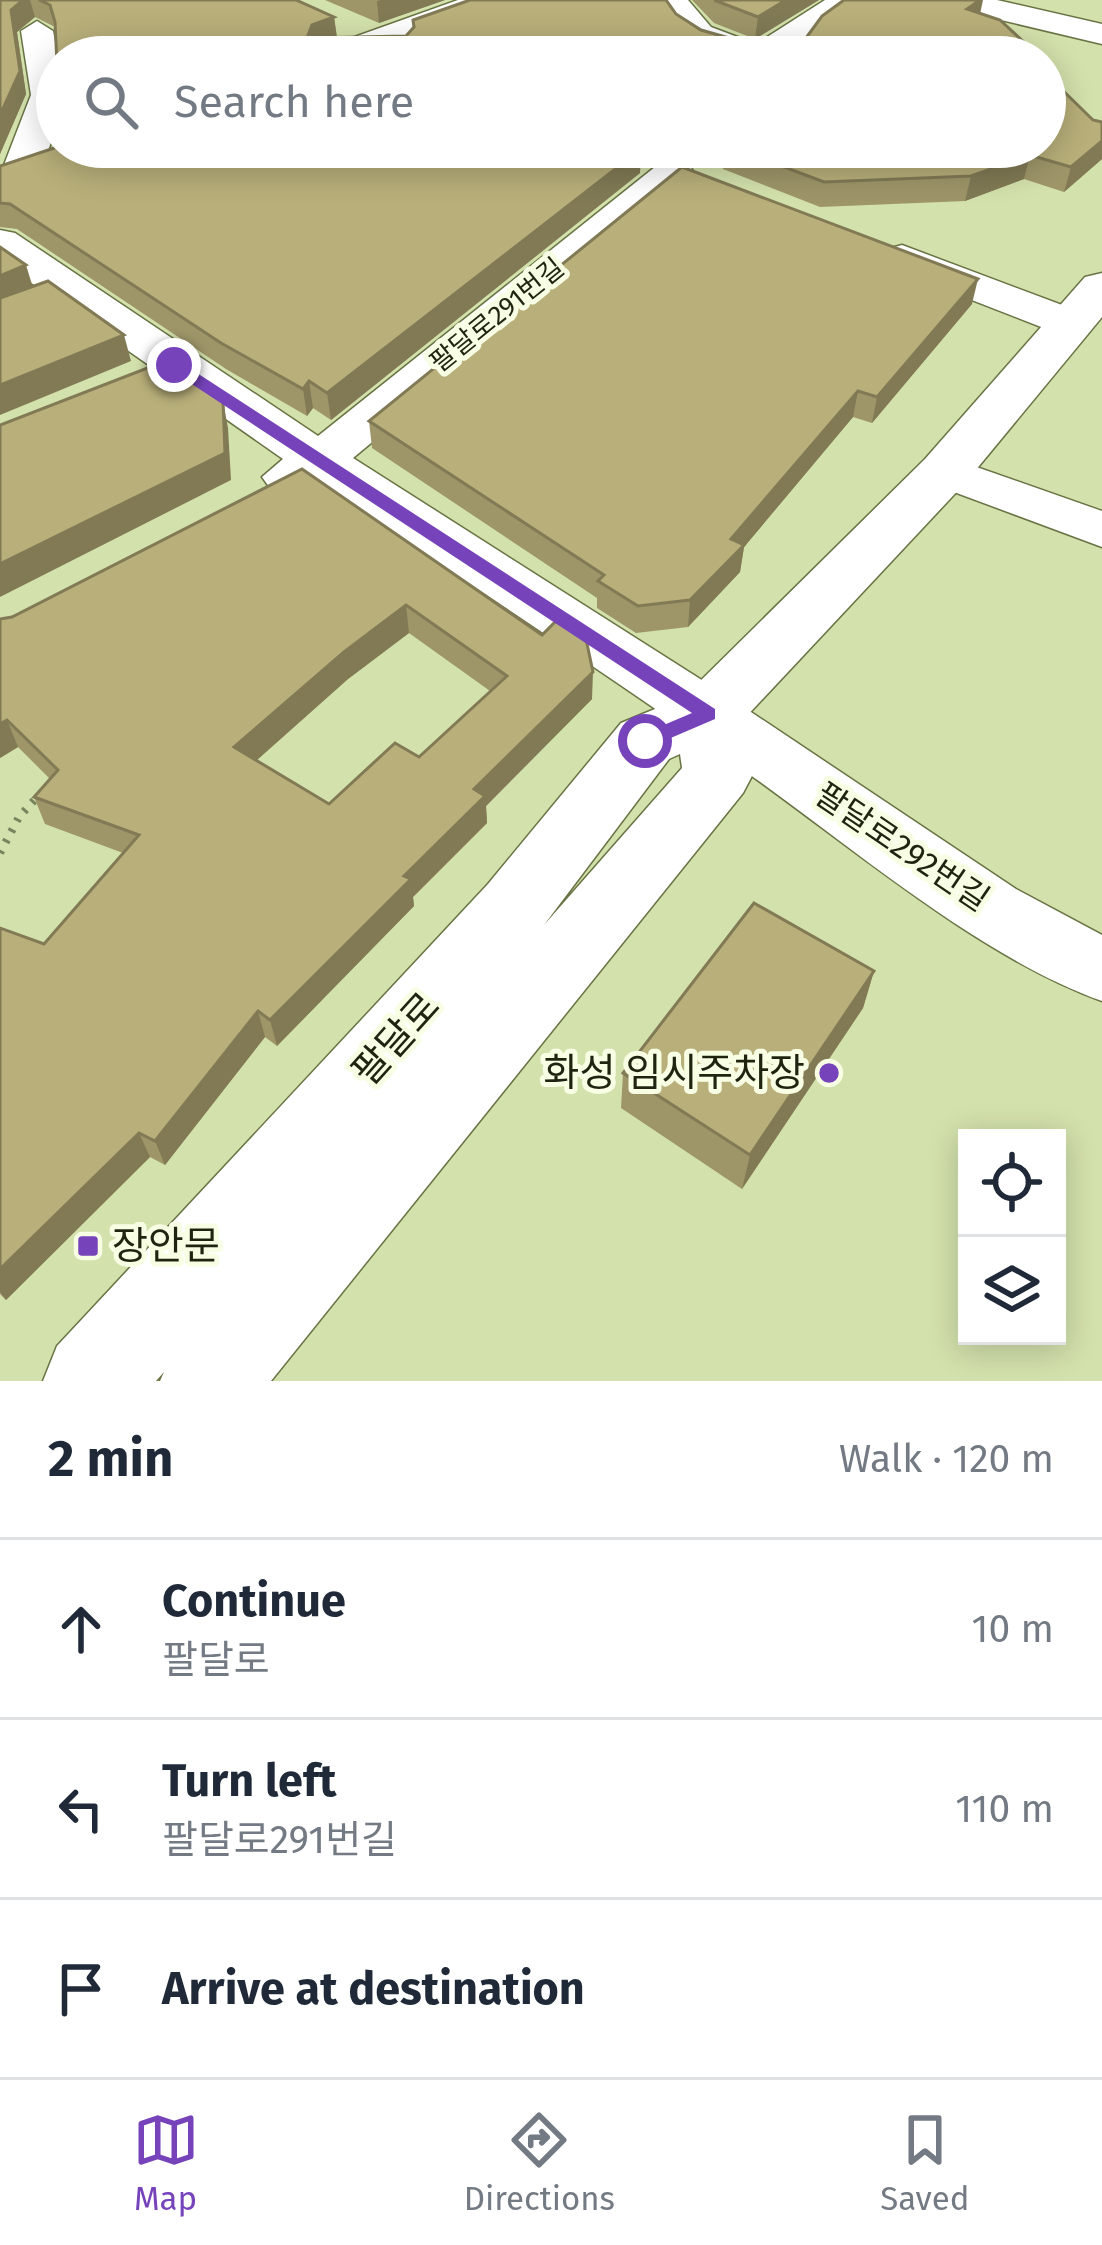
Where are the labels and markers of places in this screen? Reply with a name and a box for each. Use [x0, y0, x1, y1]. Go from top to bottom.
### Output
place label: 화성 임시주차장 [544, 1050, 805, 1096]
marker: 화성 임시주차장 [816, 1060, 842, 1086]
place label: 장안문 [112, 1223, 220, 1269]
marker: 장안문 [75, 1233, 101, 1259]

